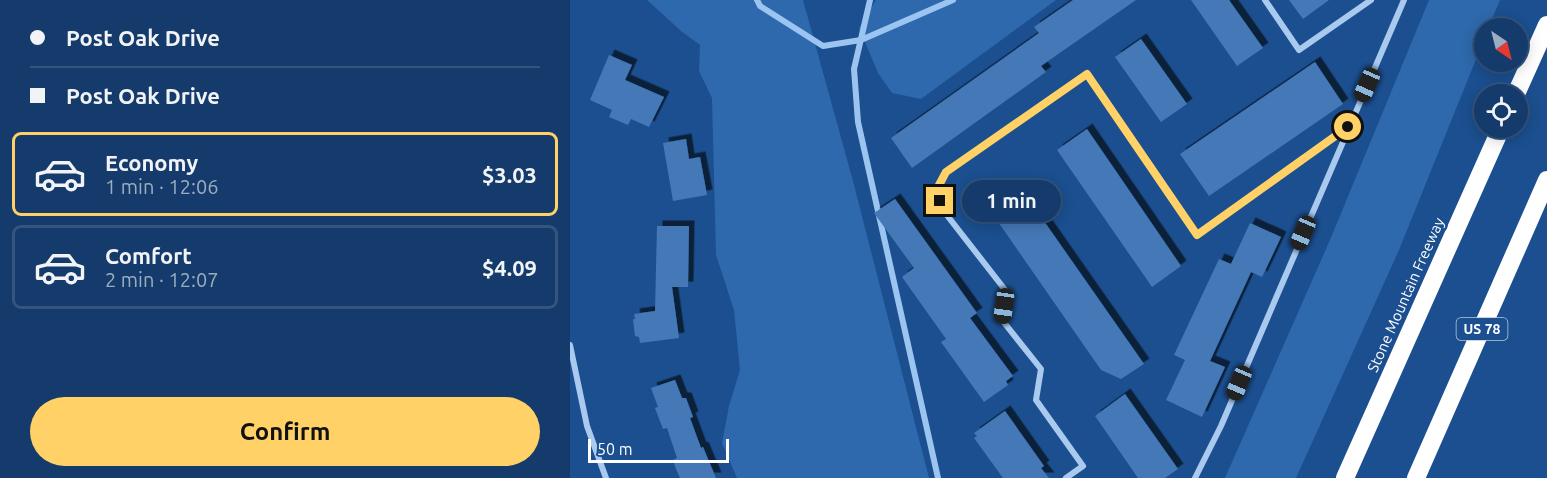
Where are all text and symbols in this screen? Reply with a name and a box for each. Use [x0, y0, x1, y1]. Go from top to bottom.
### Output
north arrow [1474, 18, 1528, 72]
map controls [1474, 18, 1528, 138]
text: Post Oak Drive [66, 25, 220, 50]
car [1351, 65, 1383, 105]
text: Post Oak Drive [66, 83, 220, 108]
button: locate [1474, 84, 1528, 138]
route start [1334, 113, 1361, 140]
icon: car [33, 147, 87, 201]
text: Economy [105, 150, 198, 175]
text: $3.03 [482, 162, 537, 187]
text: 1 min · 12:06 [105, 175, 219, 198]
callout: 1 min [961, 180, 1060, 222]
route end [926, 187, 953, 214]
text: 1 min [986, 189, 1037, 212]
car [1288, 213, 1318, 253]
street label: Stone Mountain Freeway [1364, 215, 1447, 375]
icon: car [33, 240, 87, 294]
text: Comfort [105, 243, 192, 268]
text: $4.09 [482, 255, 537, 280]
text: 2 min · 12:07 [105, 268, 219, 291]
car [993, 287, 1015, 325]
road number: US 78 [1456, 318, 1508, 340]
car [1224, 363, 1254, 403]
button: Confirm [30, 397, 540, 466]
scale bar [588, 436, 729, 464]
text: 50 m [597, 440, 633, 458]

